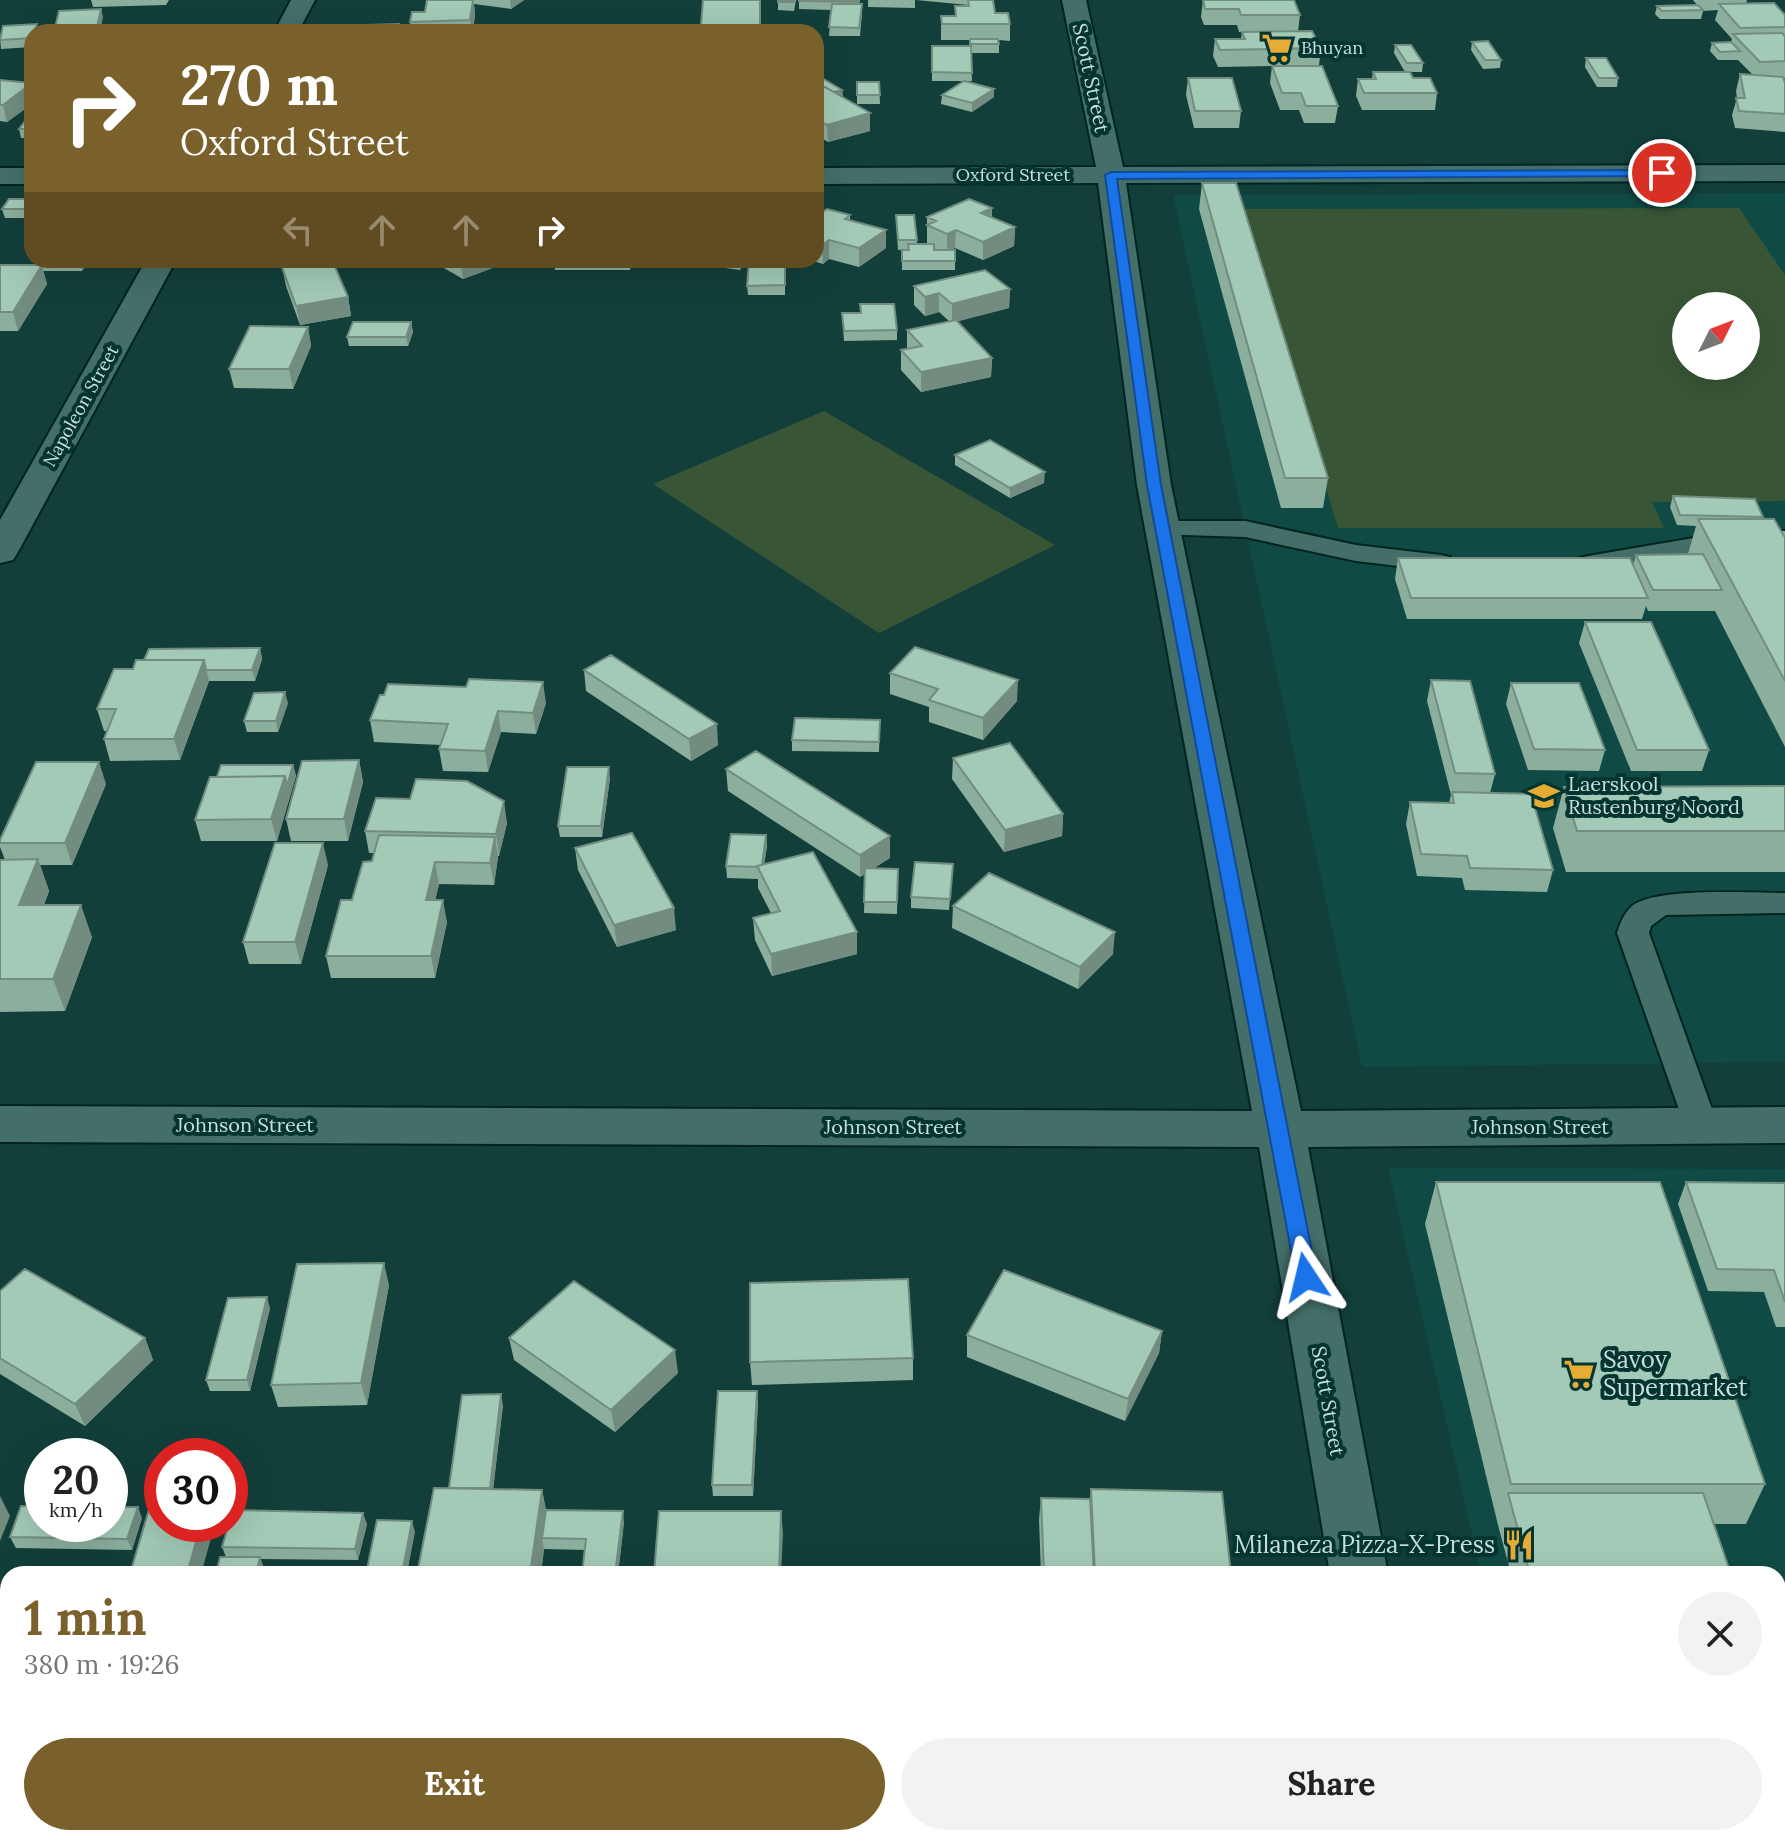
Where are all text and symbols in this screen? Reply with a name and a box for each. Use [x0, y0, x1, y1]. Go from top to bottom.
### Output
street label: Scott Street [1068, 21, 1115, 135]
supermarket icon: Bhuyan [1260, 31, 1294, 65]
place label: Bhuyan [1301, 36, 1363, 59]
text: 270 m [180, 49, 338, 120]
icon: right [48, 56, 152, 160]
text: Oxford Street [180, 119, 409, 165]
pin [1628, 139, 1696, 207]
icon: arrive [1640, 151, 1684, 195]
street label: Oxford Street [956, 163, 1070, 186]
icon: left [276, 208, 320, 252]
icon: ahead [360, 208, 404, 252]
icon: ahead [444, 208, 488, 252]
icon: right [528, 208, 572, 252]
north arrow [1672, 292, 1760, 380]
map controls [1672, 292, 1760, 380]
street label: Napoleon Street [38, 341, 124, 471]
place label: Laerskool Rustenburg Noord [1568, 771, 1740, 819]
school or university icon: Laerskool Rustenburg Noord [1527, 779, 1561, 813]
street label: Johnson Street [175, 1112, 314, 1137]
street label: Johnson Street [823, 1114, 962, 1139]
street label: Johnson Street [1470, 1114, 1609, 1139]
position arrow [1264, 1235, 1348, 1319]
street label: Scott Street [1307, 1344, 1351, 1458]
place label: Savoy Supermarket [1603, 1344, 1748, 1403]
supermarket icon: Savoy Supermarket [1562, 1357, 1596, 1391]
speed limit sign: 30 [144, 1438, 248, 1542]
text: 20 [53, 1454, 99, 1505]
text: km/h [49, 1497, 103, 1522]
restaurant icon: Milaneza Pizza-X-Press [1502, 1528, 1536, 1562]
place label: Milaneza Pizza-X-Press [1234, 1529, 1495, 1560]
text: 1 min [24, 1587, 147, 1648]
button: close [1678, 1592, 1762, 1676]
text: 380 m · 19:26 [24, 1648, 179, 1681]
button: Exit [24, 1738, 885, 1830]
button: Share [901, 1738, 1762, 1830]

